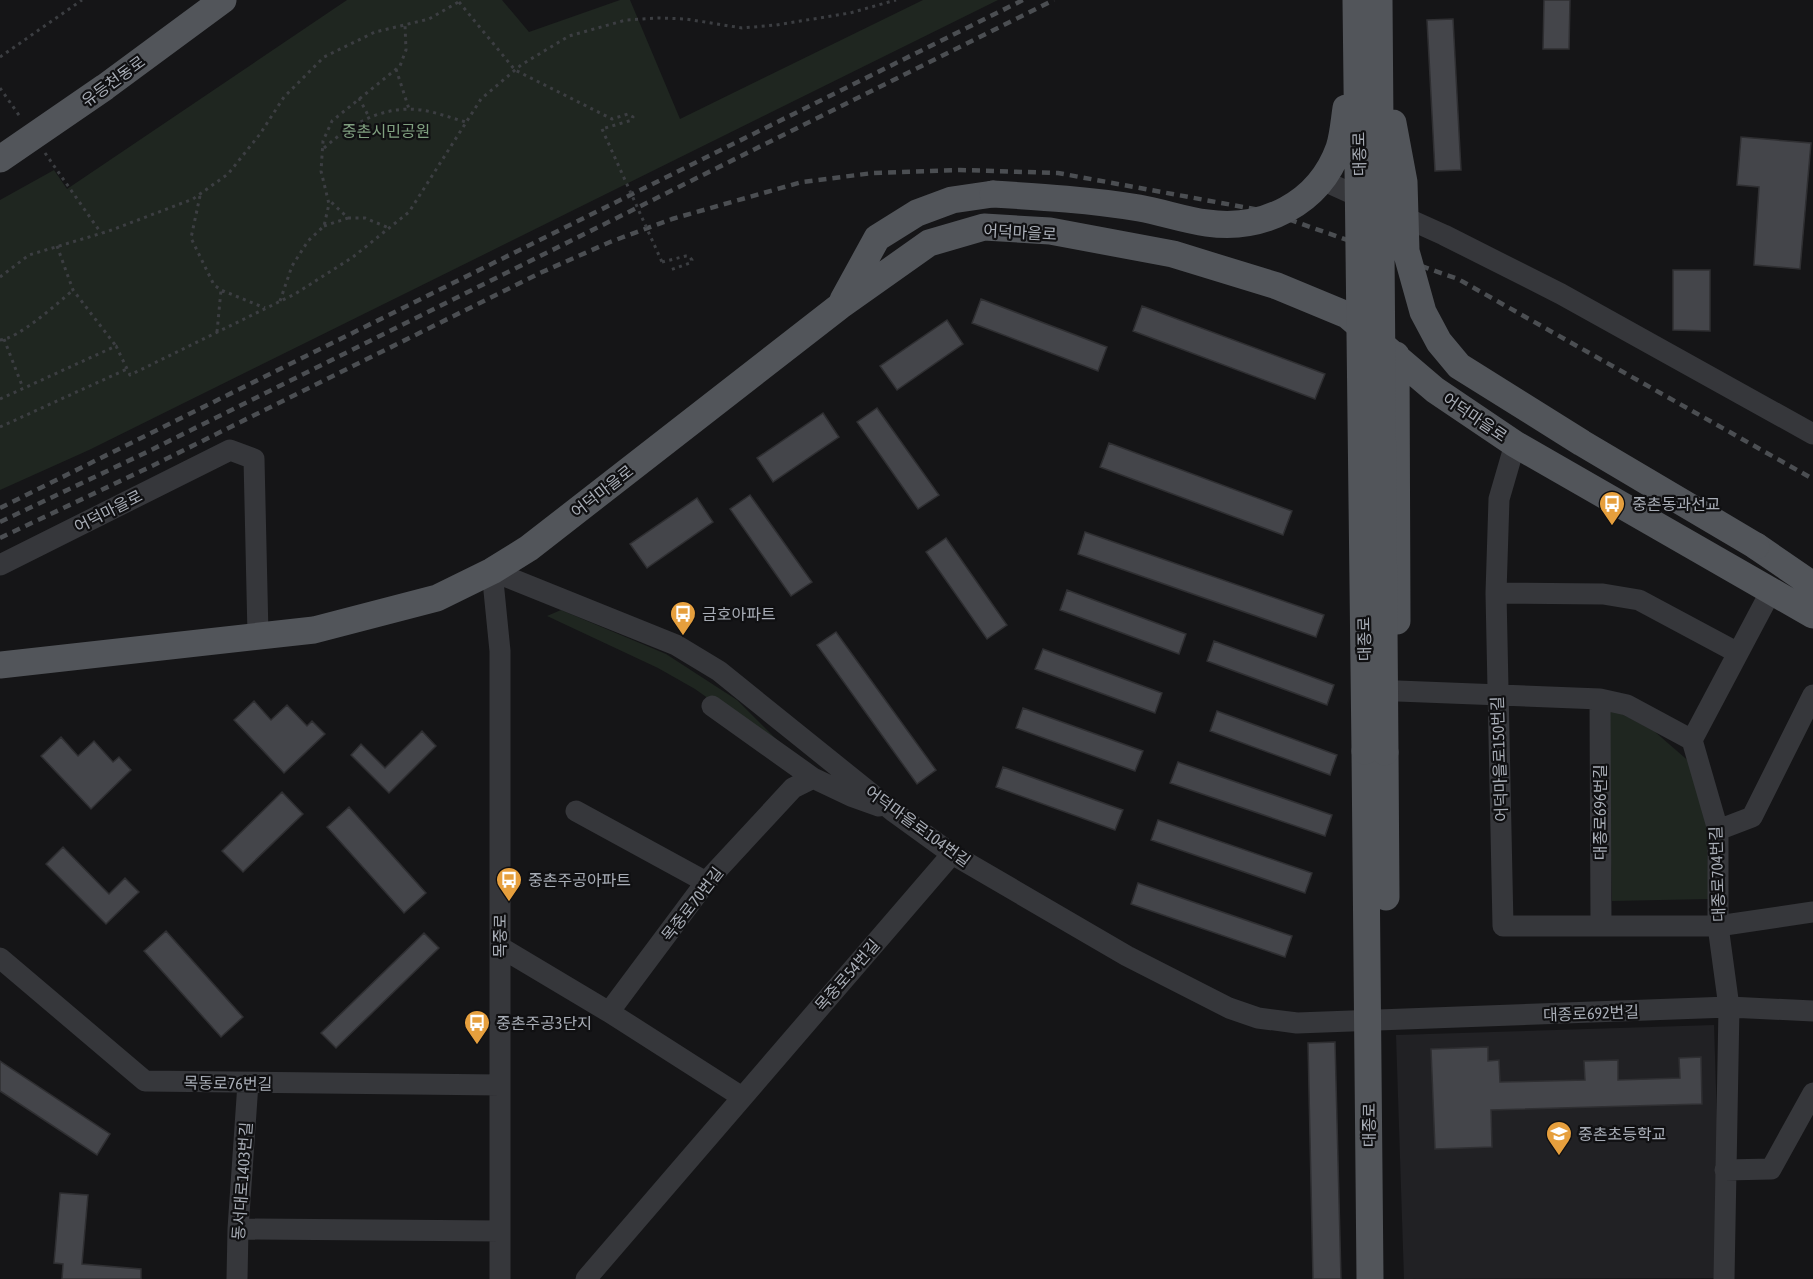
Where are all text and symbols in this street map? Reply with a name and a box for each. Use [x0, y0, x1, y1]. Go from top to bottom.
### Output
street label: 유등천동로 [78, 52, 148, 110]
park label: 중촌시민공원 [342, 122, 430, 140]
street label: 대종로 [1350, 131, 1368, 176]
street label: 어덕마을로 [983, 221, 1057, 243]
street label: 어덕마을로 [1439, 389, 1511, 445]
street label: 어덕마을로 [567, 461, 637, 521]
street label: 어덕마을로 [71, 486, 145, 536]
bus stop icon: 중촌동과선교 [1597, 489, 1627, 527]
place label: 중촌동과선교 [1632, 495, 1720, 513]
bus stop icon: 금호아파트 [668, 599, 698, 637]
place label: 금호아파트 [702, 605, 776, 623]
street label: 대종로 [1355, 616, 1373, 661]
street label: 어덕마을로150번길 [1488, 696, 1510, 822]
street label: 대종로696번길 [1591, 764, 1609, 860]
street label: 어덕마을로104번길 [862, 782, 974, 870]
street label: 대종로704번길 [1706, 826, 1728, 922]
street label: 목중로70번길 [658, 864, 726, 944]
bus stop icon: 중촌주공아파트 [494, 865, 524, 903]
place label: 중촌주공아파트 [528, 871, 631, 889]
street label: 목중로 [491, 914, 509, 958]
street label: 목중로54번길 [811, 936, 883, 1014]
street label: 대종로692번길 [1543, 1002, 1639, 1024]
bus stop icon: 중촌주공3단지 [462, 1008, 492, 1046]
place label: 중촌주공3단지 [496, 1014, 592, 1032]
street label: 목동로76번길 [184, 1073, 272, 1093]
street label: 대종로 [1360, 1103, 1378, 1147]
school or university icon: 중촌초등학교 [1544, 1119, 1574, 1157]
street label: 동서대로1403번길 [229, 1121, 255, 1241]
place label: 중촌초등학교 [1578, 1125, 1666, 1143]

